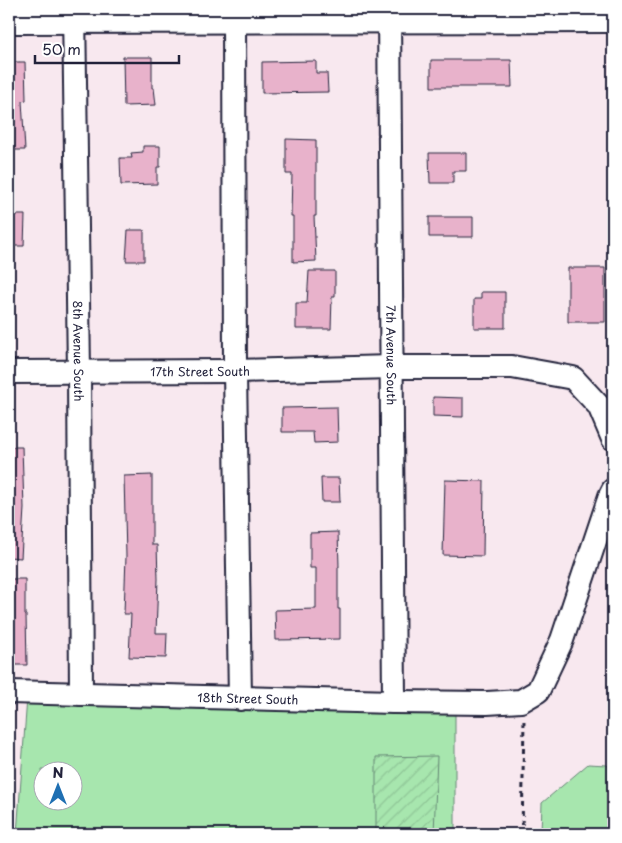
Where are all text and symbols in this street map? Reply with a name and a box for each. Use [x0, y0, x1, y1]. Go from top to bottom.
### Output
scale bar [35, 32, 179, 64]
text: 50 m [42, 37, 81, 60]
street label: 8th Avenue South [69, 300, 88, 402]
street label: 7th Avenue South [382, 305, 401, 405]
street label: 17th Street South [150, 362, 250, 380]
street label: 18th Street South [197, 688, 299, 709]
north arrow [32, 760, 82, 810]
text: N [52, 762, 64, 783]

